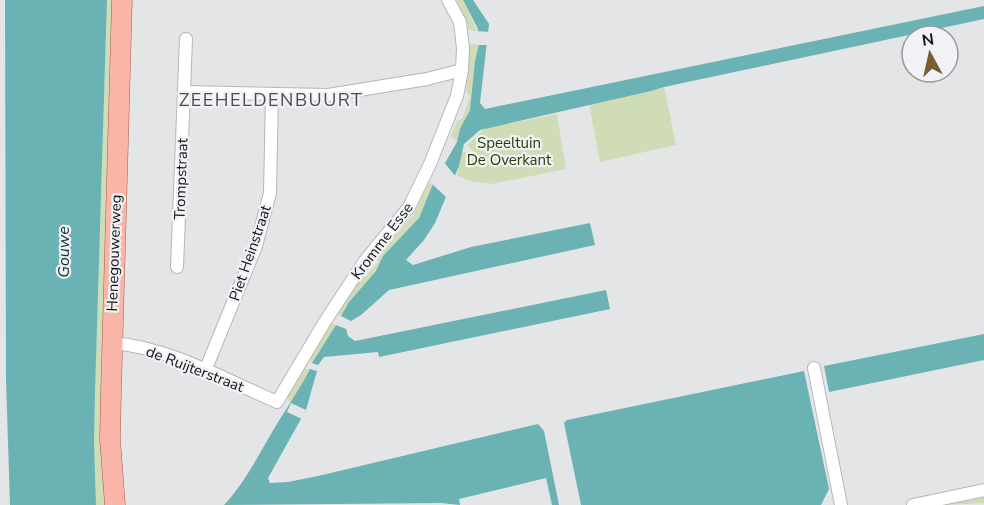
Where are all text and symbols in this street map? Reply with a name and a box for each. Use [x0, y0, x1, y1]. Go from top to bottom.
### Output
north arrow [900, 24, 960, 84]
text: N [921, 28, 936, 52]
district label: ZEEHELDENBUURT [179, 88, 363, 112]
park label: Speeltuin De Overkant [467, 133, 552, 170]
street label: Trompstraat [170, 137, 192, 220]
street label: Henegouwerweg [102, 194, 126, 312]
street label: Kromme Esse [346, 198, 418, 284]
street label: Piet Heinstraat [224, 202, 276, 304]
water label: Gouwe [53, 226, 75, 278]
street label: de Ruijterstraat [143, 341, 248, 397]

